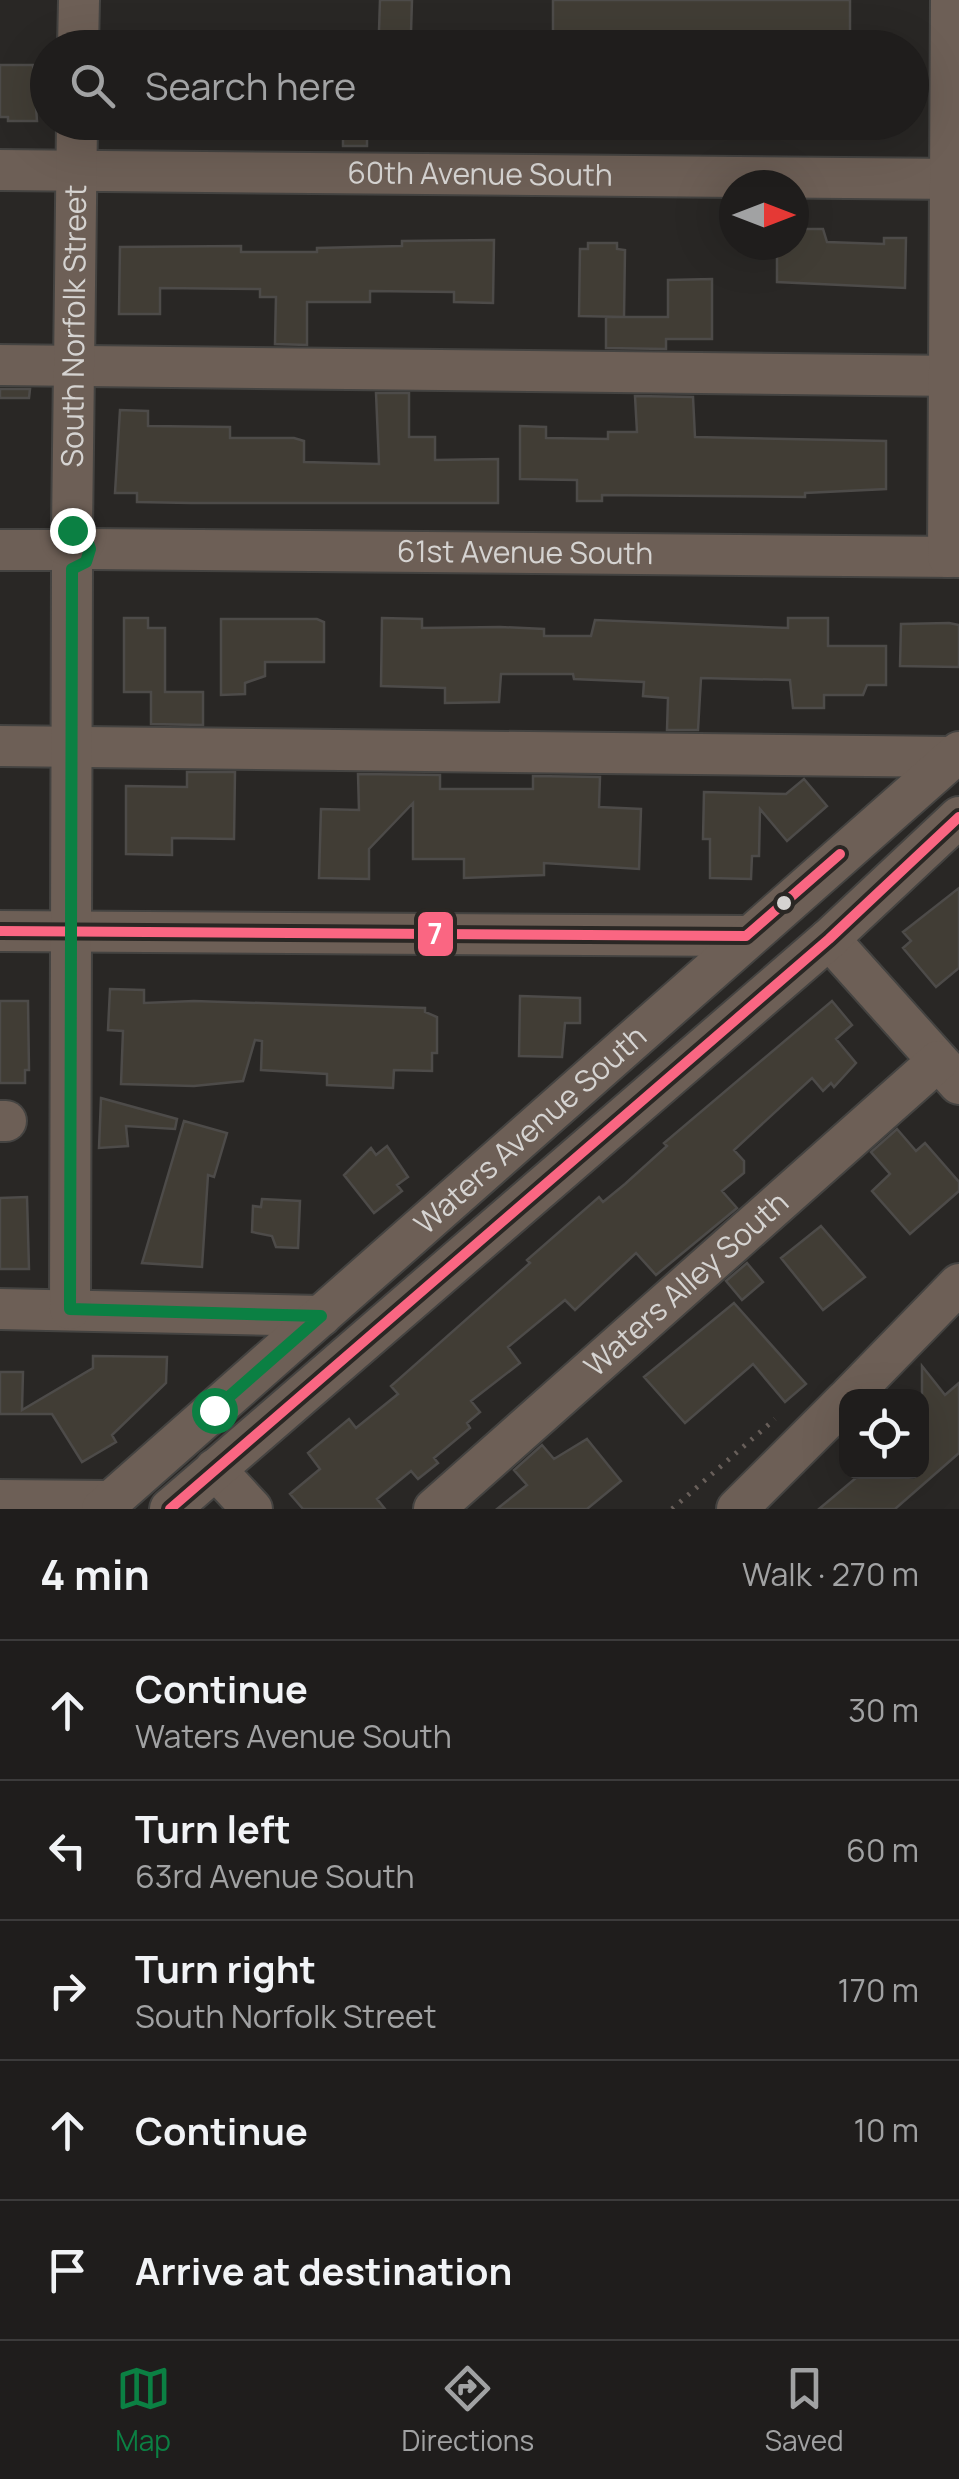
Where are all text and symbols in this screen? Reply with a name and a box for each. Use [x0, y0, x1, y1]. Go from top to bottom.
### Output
search box [30, 30, 929, 140]
icon: search [65, 58, 120, 113]
text: Search here [145, 59, 356, 111]
street label: 60th Avenue South [347, 151, 613, 195]
north arrow [719, 170, 809, 260]
street label: South Norfolk Street [51, 184, 95, 468]
route end [50, 508, 96, 554]
street label: 61st Avenue South [397, 530, 653, 573]
unlabelled marker [774, 893, 794, 913]
line badge: 7 [416, 910, 455, 958]
text: 7 [428, 914, 442, 952]
street label: Waters Avenue South [405, 1016, 655, 1243]
street label: Waters Alley South [575, 1181, 797, 1385]
route start [192, 1388, 238, 1434]
map controls [839, 1389, 929, 1479]
button: locate [839, 1389, 929, 1479]
text: 4 min [40, 1545, 150, 1603]
text: Walk · 270 m [742, 1552, 919, 1596]
text: Continue [135, 1662, 308, 1714]
icon: ahead [40, 1683, 95, 1738]
text: 30 m [848, 1688, 919, 1732]
text: Waters Avenue South [135, 1714, 452, 1758]
text: Turn left [135, 1802, 291, 1854]
icon: left [40, 1823, 95, 1878]
text: 60 m [846, 1828, 919, 1872]
text: 63rd Avenue South [135, 1854, 415, 1898]
text: Turn right [135, 1942, 316, 1994]
icon: right [40, 1963, 95, 2018]
text: 170 m [837, 1968, 919, 2012]
text: South Norfolk Street [135, 1994, 437, 2038]
icon: ahead [40, 2103, 95, 2158]
text: Continue [135, 2104, 308, 2156]
text: 10 m [853, 2108, 919, 2152]
icon: arrive [40, 2243, 95, 2298]
text: Arrive at destination [135, 2244, 512, 2296]
tab: Map [115, 2361, 171, 2459]
tab: Directions [402, 2361, 534, 2459]
tab: Saved [765, 2361, 844, 2459]

